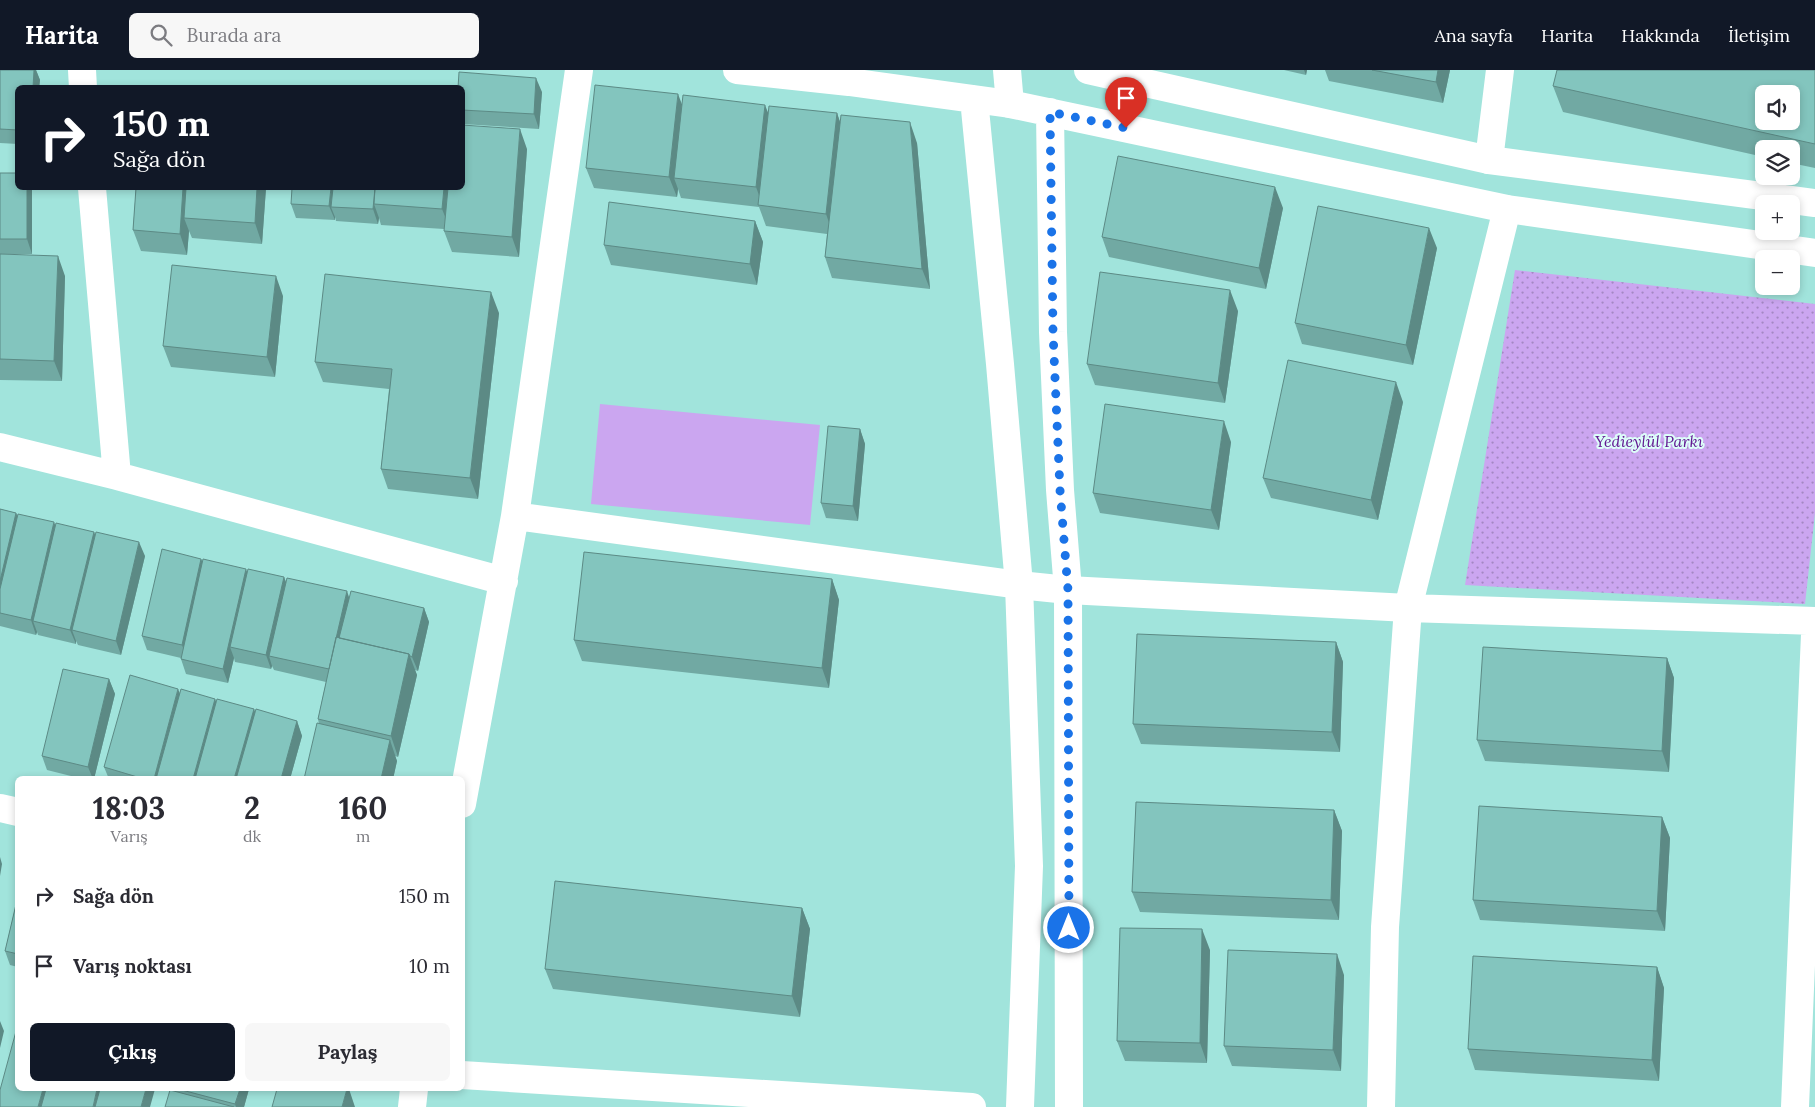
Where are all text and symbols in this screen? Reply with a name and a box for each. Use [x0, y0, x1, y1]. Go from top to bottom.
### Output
search box [129, 13, 479, 58]
text: Harita [25, 20, 99, 51]
icon: search [147, 21, 175, 49]
text: Burada ara [187, 23, 281, 47]
text: Ana sayfa [1435, 24, 1513, 47]
text: Harita [1541, 24, 1593, 47]
text: Hakkında [1621, 24, 1700, 47]
text: İletişim [1728, 24, 1790, 47]
pin [1105, 77, 1147, 128]
icon: arrive [1112, 84, 1140, 112]
map controls [1755, 85, 1800, 295]
button: sound [1755, 85, 1800, 130]
text: 150 m [113, 101, 210, 146]
icon: right [30, 105, 95, 170]
button: layers [1755, 140, 1800, 185]
text: Sağa dön [113, 145, 206, 173]
button: + [1755, 195, 1800, 240]
button: − [1755, 250, 1800, 295]
park label: Yedieylül Parkı [1595, 431, 1703, 451]
text: 18:03 [93, 789, 165, 827]
text: 2 [244, 789, 260, 827]
text: 160 [339, 789, 387, 827]
text: Varış [110, 826, 148, 846]
text: dk [243, 826, 261, 846]
text: m [356, 826, 370, 846]
icon: right [30, 882, 58, 910]
text: Sağa dön [73, 884, 154, 908]
text: 150 m [399, 884, 450, 908]
position arrow [1042, 901, 1094, 953]
icon: arrive [30, 952, 58, 980]
text: Varış noktası [73, 954, 192, 978]
text: 10 m [409, 954, 450, 978]
button: Çıkış [30, 1023, 235, 1081]
button: Paylaş [245, 1023, 450, 1081]

